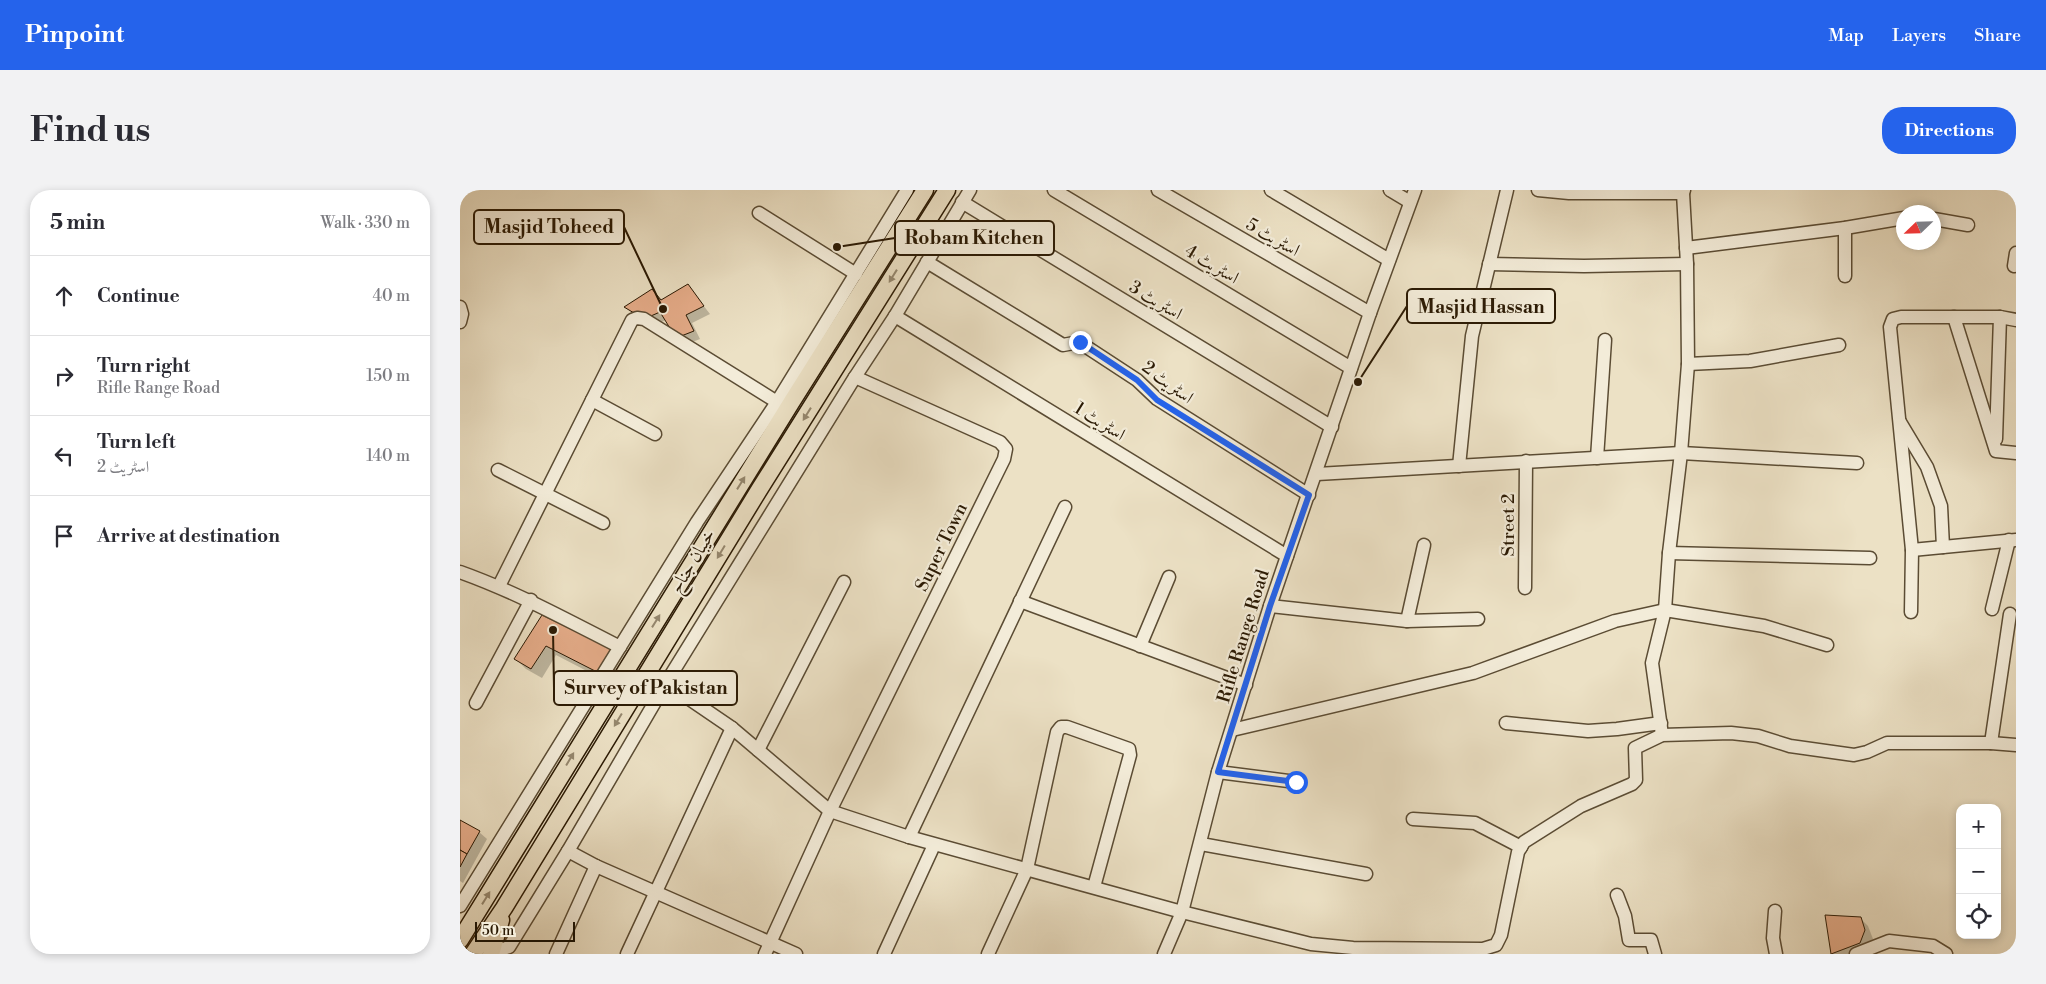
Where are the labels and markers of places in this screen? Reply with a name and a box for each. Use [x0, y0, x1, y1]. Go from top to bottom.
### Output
callout: Masjid Toheed [474, 210, 624, 244]
callout: Robam Kitchen [895, 221, 1054, 255]
callout: Masjid Hassan [1407, 289, 1555, 323]
callout: Survey of Pakistan [554, 671, 737, 705]

